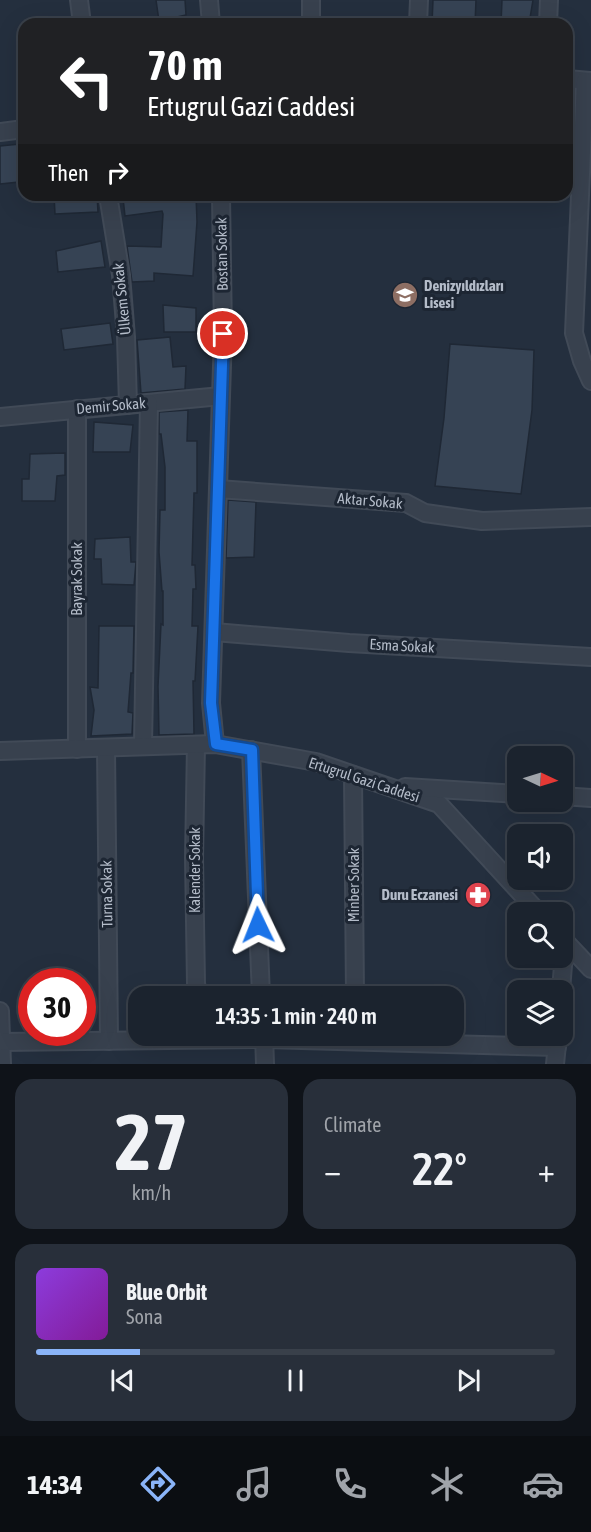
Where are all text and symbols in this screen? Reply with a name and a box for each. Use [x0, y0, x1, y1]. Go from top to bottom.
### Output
text: 70 m [147, 41, 222, 89]
icon: left [48, 42, 126, 120]
text: Ertugrul Gazi Caddesi [147, 91, 355, 122]
icon: right [101, 156, 134, 189]
text: Then [48, 160, 89, 186]
street label: Bostan Sokak [212, 217, 231, 291]
street label: Ülkem Sokak [109, 262, 134, 336]
place label: Denizyıldızları Lisesi [424, 277, 504, 311]
school or university icon: Denizyıldızları Lisesi [390, 280, 420, 310]
pin [197, 308, 248, 359]
icon: arrive [206, 317, 239, 350]
street label: Demir Sokak [76, 394, 147, 417]
street label: Aktar Sokak [337, 489, 404, 512]
street label: Bayrak Sokak [68, 542, 85, 616]
street label: Esma Sokak [369, 635, 435, 656]
north arrow [507, 746, 573, 812]
map controls [507, 746, 573, 1046]
street label: Ertugrul Gazi Caddesi [307, 754, 422, 805]
button: sound [507, 824, 573, 890]
street label: Kalender Sokak [186, 827, 203, 913]
street label: Minber Sokak [345, 847, 362, 922]
street label: Turna Sokak [97, 860, 116, 928]
pharmacy icon: Duru Eczanesi [463, 880, 493, 910]
place label: Duru Eczanesi [381, 886, 458, 903]
position arrow [226, 893, 290, 957]
button: search [507, 902, 573, 968]
speed limit sign: 30 [18, 968, 96, 1046]
button: layers [507, 980, 573, 1046]
text: 14:35 · 1 min · 240 m [215, 1003, 377, 1029]
text: 27 [115, 1097, 188, 1187]
text: Climate [324, 1113, 381, 1136]
text: 22° [412, 1143, 467, 1195]
text: − [324, 1151, 341, 1189]
text: + [538, 1151, 555, 1189]
text: km/h [132, 1181, 171, 1204]
text: Blue Orbit [126, 1279, 207, 1305]
text: Sona [126, 1305, 163, 1328]
icon: previous [106, 1364, 139, 1397]
icon: pause [279, 1364, 312, 1397]
icon: next [452, 1364, 485, 1397]
icon: directions [137, 1463, 179, 1505]
icon: music [233, 1463, 275, 1505]
icon: phone [329, 1463, 371, 1505]
icon: climate [426, 1463, 468, 1505]
icon: car [522, 1463, 564, 1505]
text: 14:34 [27, 1469, 83, 1500]

